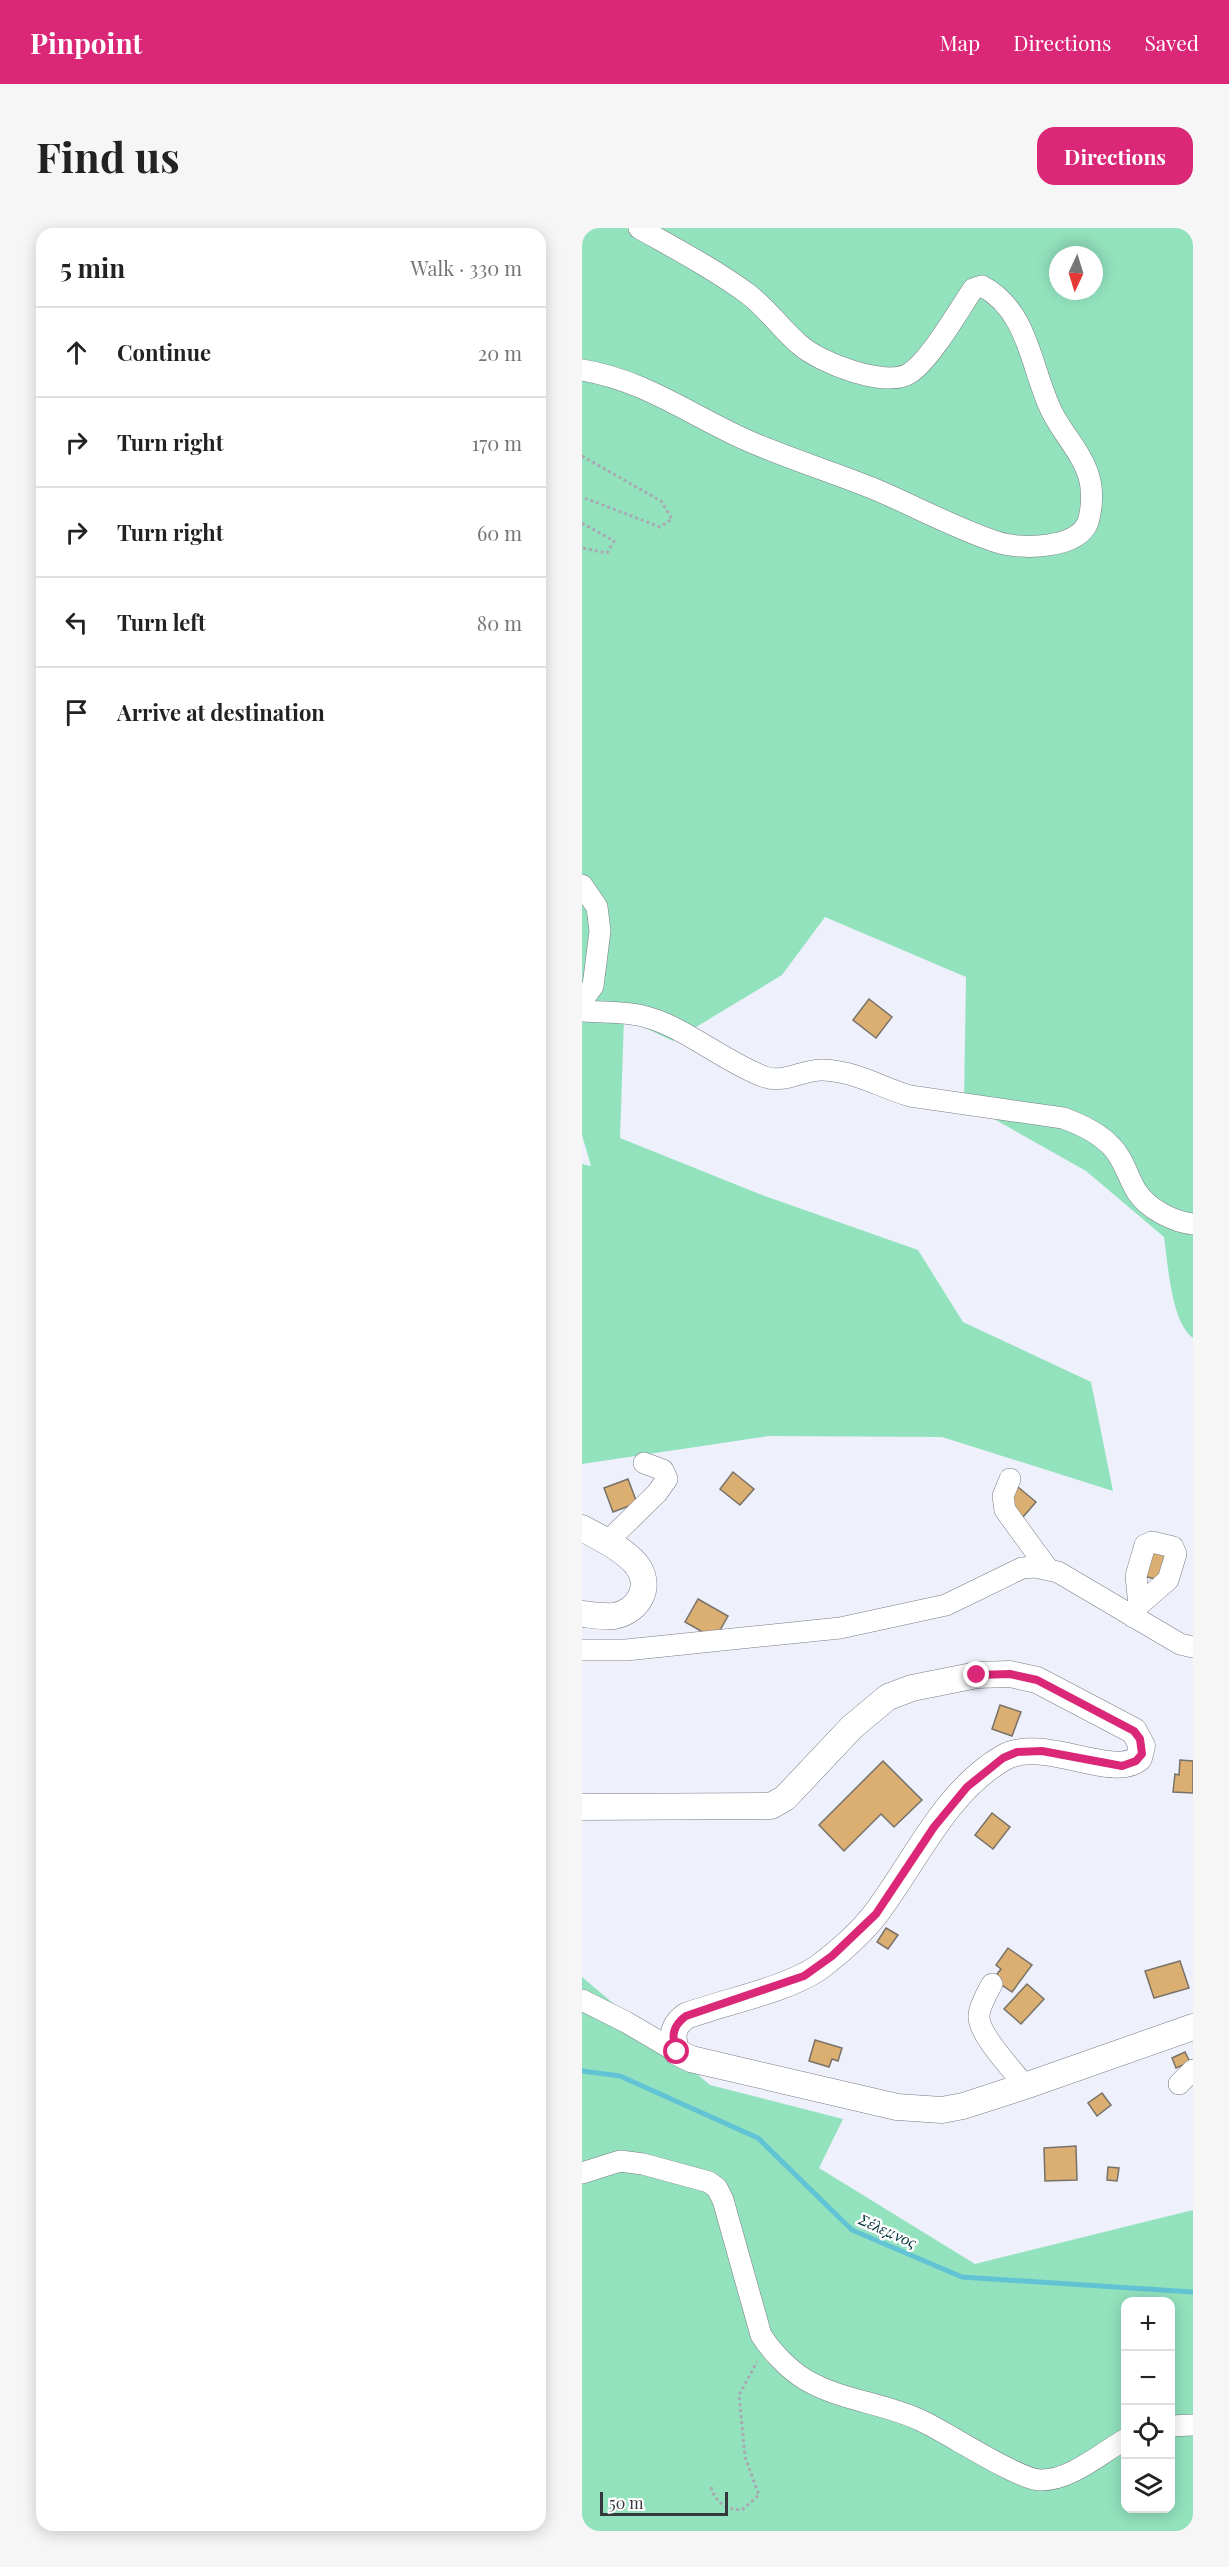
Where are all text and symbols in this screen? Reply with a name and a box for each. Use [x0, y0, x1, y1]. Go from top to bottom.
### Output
text: Pinpoint [30, 24, 142, 61]
text: Map [939, 28, 980, 56]
text: Directions [1013, 28, 1111, 56]
text: Saved [1144, 28, 1199, 56]
button: Directions [1037, 127, 1193, 185]
text: Find us [36, 128, 180, 184]
north arrow [1049, 246, 1103, 300]
text: 5 min [60, 250, 125, 285]
text: Walk · 330 m [410, 254, 522, 281]
icon: ahead [60, 336, 93, 369]
text: Continue [117, 337, 211, 367]
text: 20 m [478, 339, 522, 366]
icon: right [60, 426, 93, 459]
text: Turn right [117, 427, 223, 457]
text: 170 m [472, 429, 522, 456]
icon: right [60, 516, 93, 549]
text: Turn right [117, 517, 223, 547]
text: 60 m [477, 519, 522, 546]
icon: left [60, 606, 93, 639]
text: Turn left [117, 607, 206, 637]
text: 80 m [477, 609, 522, 636]
icon: arrive [60, 696, 93, 729]
text: Arrive at destination [117, 697, 325, 727]
route end [963, 1661, 989, 1687]
route start [663, 2038, 689, 2064]
water label: Σέλεμνος [855, 2208, 921, 2252]
map controls [1121, 2297, 1175, 2513]
button: + [1121, 2297, 1175, 2351]
button: − [1121, 2351, 1175, 2405]
button: locate [1121, 2405, 1175, 2459]
button: layers [1121, 2459, 1175, 2513]
scale bar [600, 2489, 728, 2516]
text: 50 m [609, 2492, 643, 2513]

